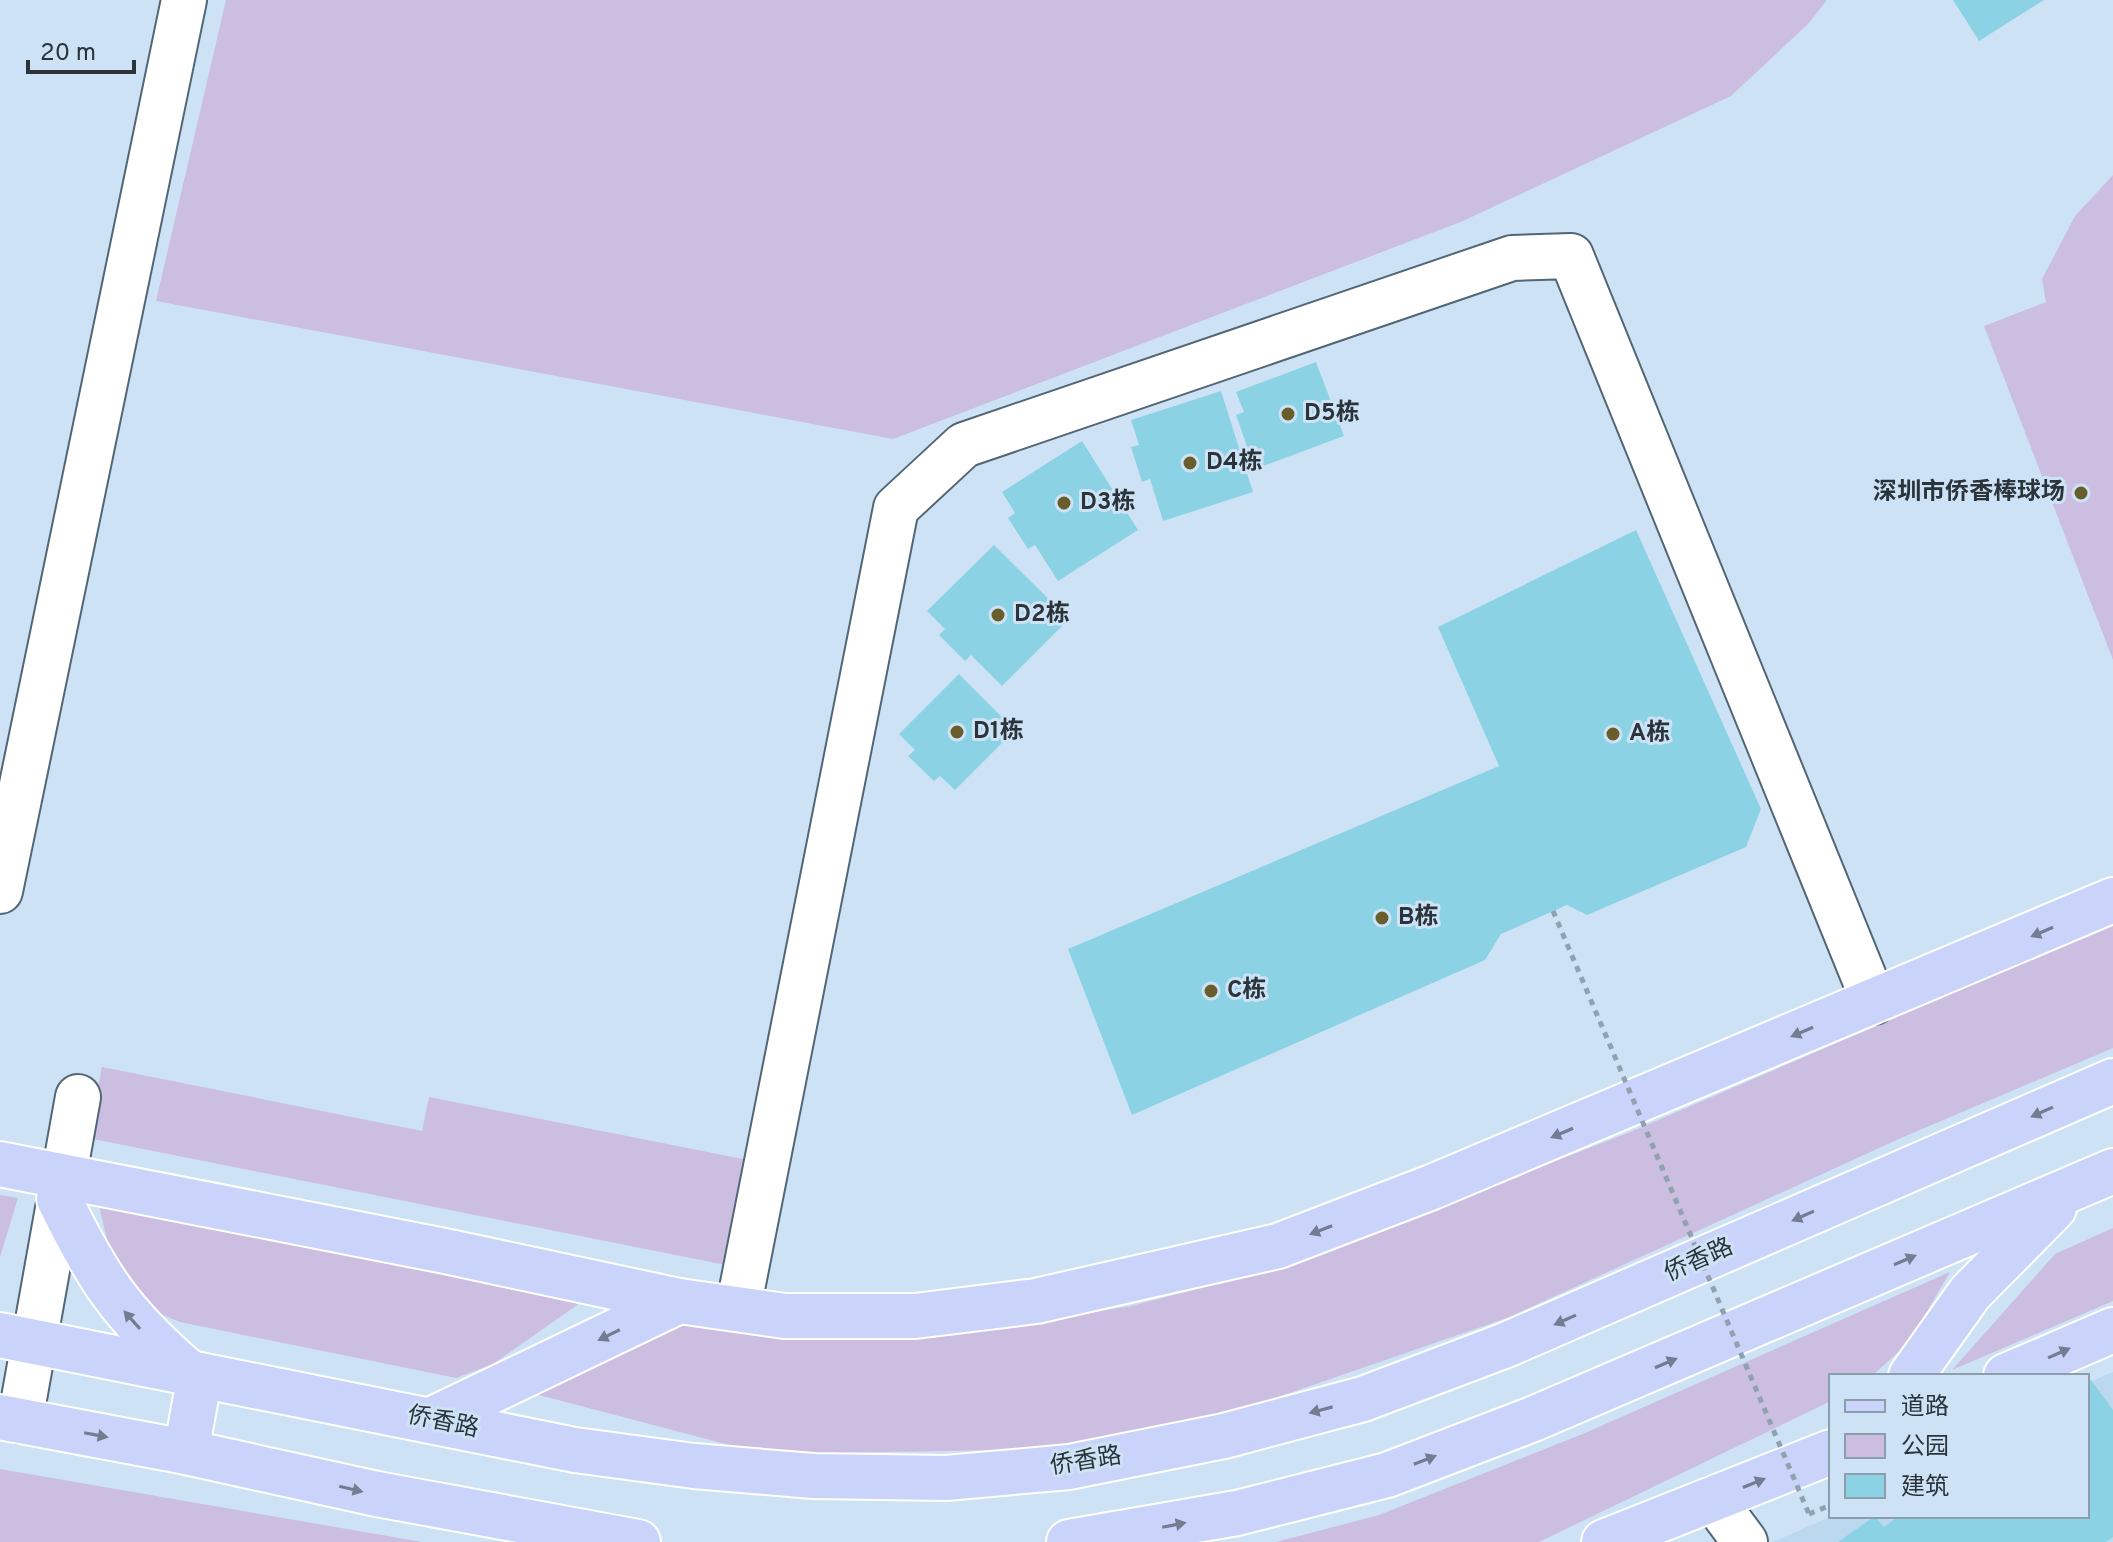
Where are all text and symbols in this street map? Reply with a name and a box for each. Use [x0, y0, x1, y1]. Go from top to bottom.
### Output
scale bar [28, 24, 134, 74]
text: 20 m [40, 39, 96, 69]
place label: D5栋 [1304, 399, 1360, 429]
marker: D5栋 [1279, 405, 1297, 423]
place label: D4栋 [1206, 448, 1262, 478]
marker: D4栋 [1181, 454, 1199, 472]
place label: 深圳市侨香棒球场 [1873, 478, 2065, 508]
marker: 深圳市侨香棒球场 [2072, 484, 2090, 502]
place label: D3栋 [1080, 488, 1135, 518]
marker: D3栋 [1055, 494, 1073, 512]
place label: D2栋 [1014, 600, 1070, 630]
marker: D2栋 [989, 606, 1007, 624]
place label: D1栋 [973, 717, 1024, 747]
place label: A栋 [1629, 719, 1670, 749]
marker: D1栋 [948, 723, 966, 741]
marker: A栋 [1604, 725, 1622, 743]
place label: B栋 [1398, 903, 1439, 933]
marker: B栋 [1373, 909, 1391, 927]
one-way arrow [2030, 926, 2054, 939]
place label: C栋 [1227, 976, 1266, 1006]
marker: C栋 [1202, 982, 1220, 1000]
one-way arrow [1790, 1026, 1814, 1039]
one-way arrow [2030, 1105, 2053, 1119]
one-way arrow [1550, 1126, 1574, 1139]
one-way arrow [1791, 1209, 1815, 1223]
one-way arrow [1309, 1224, 1333, 1237]
street label: 侨香路 [1660, 1233, 1738, 1289]
one-way arrow [1893, 1254, 1917, 1267]
one-way arrow [124, 1310, 141, 1330]
one-way arrow [1553, 1313, 1577, 1326]
one-way arrow [598, 1328, 621, 1342]
one-way arrow [2047, 1346, 2071, 1359]
one-way arrow [1654, 1356, 1678, 1369]
legend [1829, 1374, 2089, 1518]
text: 道路 [1901, 1393, 1949, 1423]
street label: 侨香路 [405, 1401, 481, 1445]
one-way arrow [1309, 1405, 1334, 1417]
one-way arrow [84, 1429, 109, 1442]
text: 公园 [1901, 1433, 1949, 1463]
street label: 侨香路 [1048, 1442, 1124, 1482]
one-way arrow [1413, 1453, 1437, 1466]
text: 建筑 [1901, 1473, 1949, 1503]
one-way arrow [1742, 1476, 1766, 1489]
one-way arrow [338, 1483, 363, 1496]
one-way arrow [1162, 1518, 1187, 1531]

